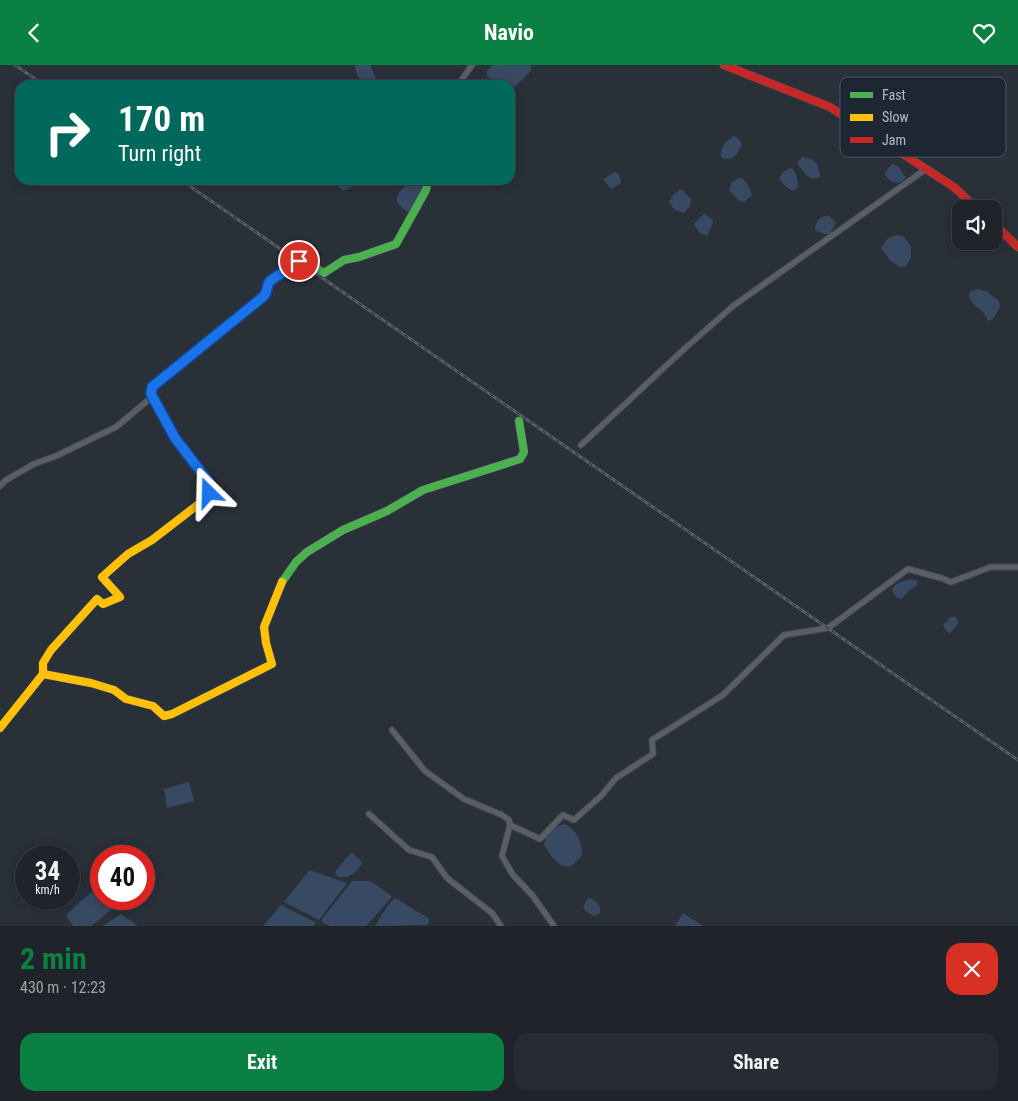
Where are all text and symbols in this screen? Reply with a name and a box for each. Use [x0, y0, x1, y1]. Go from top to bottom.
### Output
icon: back [20, 19, 48, 47]
icon: heart [970, 19, 998, 47]
text: Navio [484, 20, 534, 45]
legend [840, 77, 1006, 157]
text: Fast [882, 87, 906, 103]
text: 170 m [118, 99, 205, 140]
icon: right [35, 100, 100, 165]
text: Slow [882, 109, 909, 125]
text: Jam [882, 132, 906, 148]
text: Turn right [118, 141, 201, 166]
map controls [952, 200, 1002, 250]
button: sound [952, 200, 1002, 250]
pin [278, 240, 320, 282]
icon: arrive [285, 247, 313, 275]
position arrow [182, 466, 234, 518]
speed limit sign: 40 [90, 845, 155, 910]
text: 34 [35, 857, 60, 886]
text: km/h [35, 883, 60, 897]
text: 2 min [20, 941, 87, 976]
button: close [946, 943, 998, 995]
text: 430 m · 12:23 [20, 978, 106, 997]
button: Exit [20, 1033, 504, 1091]
button: Share [514, 1033, 998, 1091]

